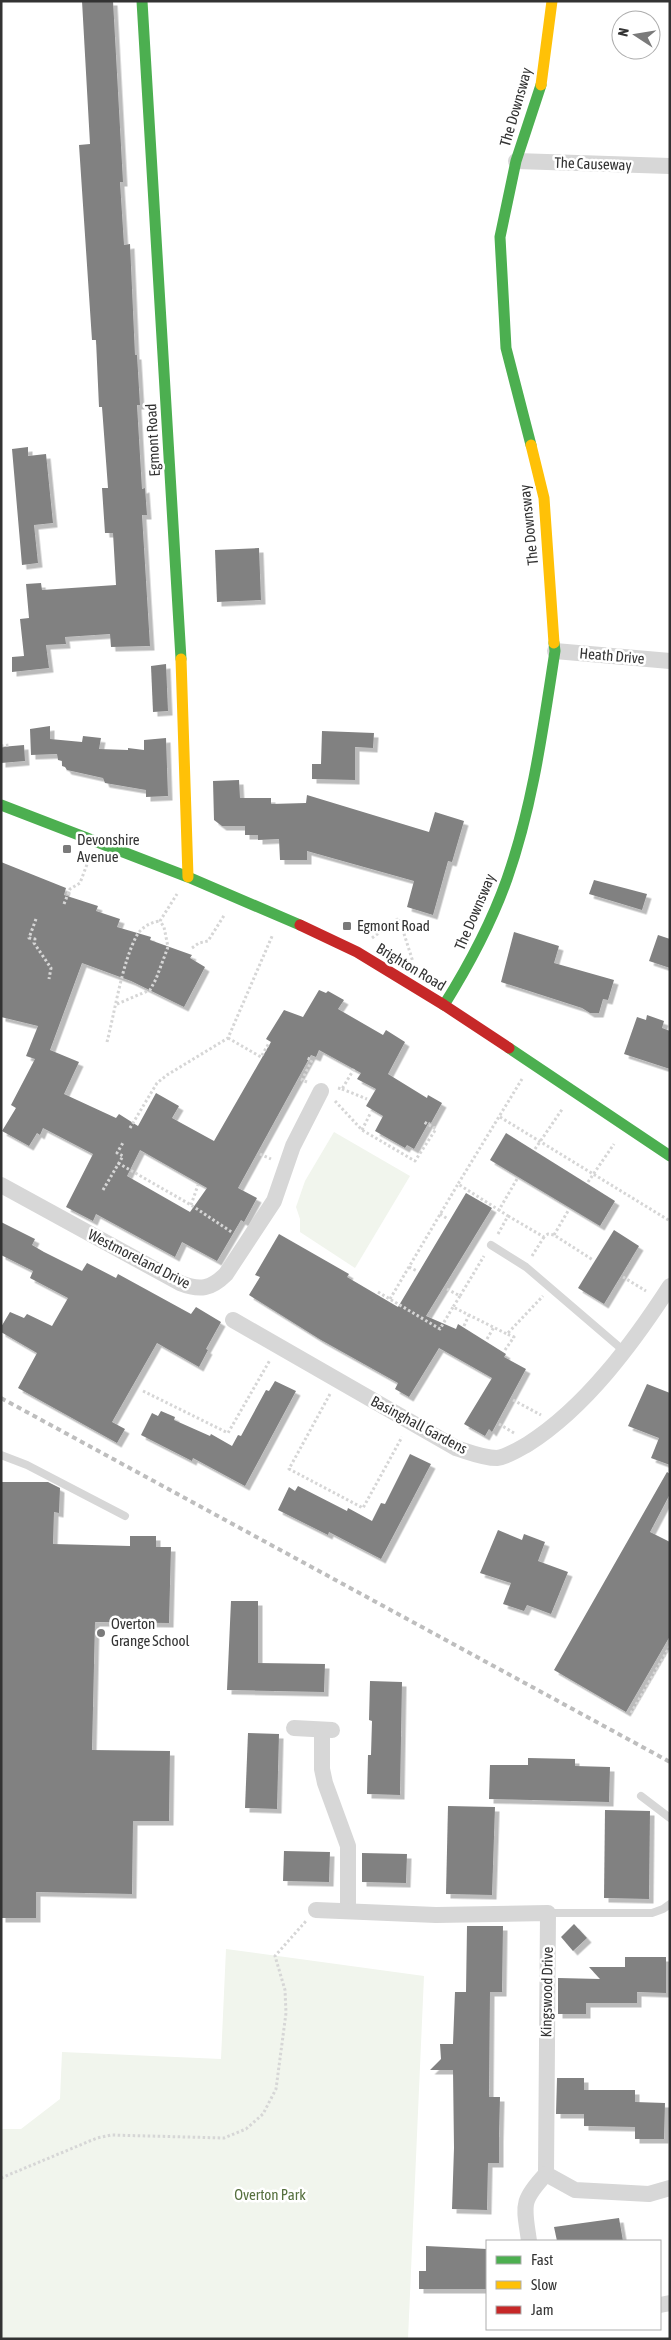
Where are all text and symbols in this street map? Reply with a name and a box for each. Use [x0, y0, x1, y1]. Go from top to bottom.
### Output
north arrow [611, 10, 661, 60]
text: N [615, 27, 632, 38]
street label: The Downsway [496, 65, 535, 148]
street label: The Causeway [554, 154, 632, 173]
street label: Egmont Road [142, 403, 163, 477]
street label: The Downsway [516, 484, 541, 566]
street label: Heath Drive [579, 644, 645, 667]
place label: Devonshire Avenue [77, 831, 140, 865]
marker: Devonshire Avenue [61, 843, 73, 855]
street label: The Downsway [451, 871, 498, 953]
place label: Egmont Road [357, 917, 430, 934]
marker: Egmont Road [341, 920, 353, 932]
street label: Brighton Road [373, 939, 449, 994]
street label: Westmoreland Drive [85, 1225, 193, 1292]
street label: Basinghall Gardens [368, 1392, 470, 1457]
place label: Overton Grange School [111, 1615, 190, 1649]
marker: Overton Grange School [95, 1627, 107, 1639]
street label: Kingswood Drive [537, 1946, 556, 2038]
park label: Overton Park [234, 2186, 306, 2203]
legend [486, 2240, 661, 2330]
text: Fast [531, 2251, 553, 2268]
text: Slow [531, 2276, 557, 2293]
text: Jam [531, 2301, 554, 2318]

